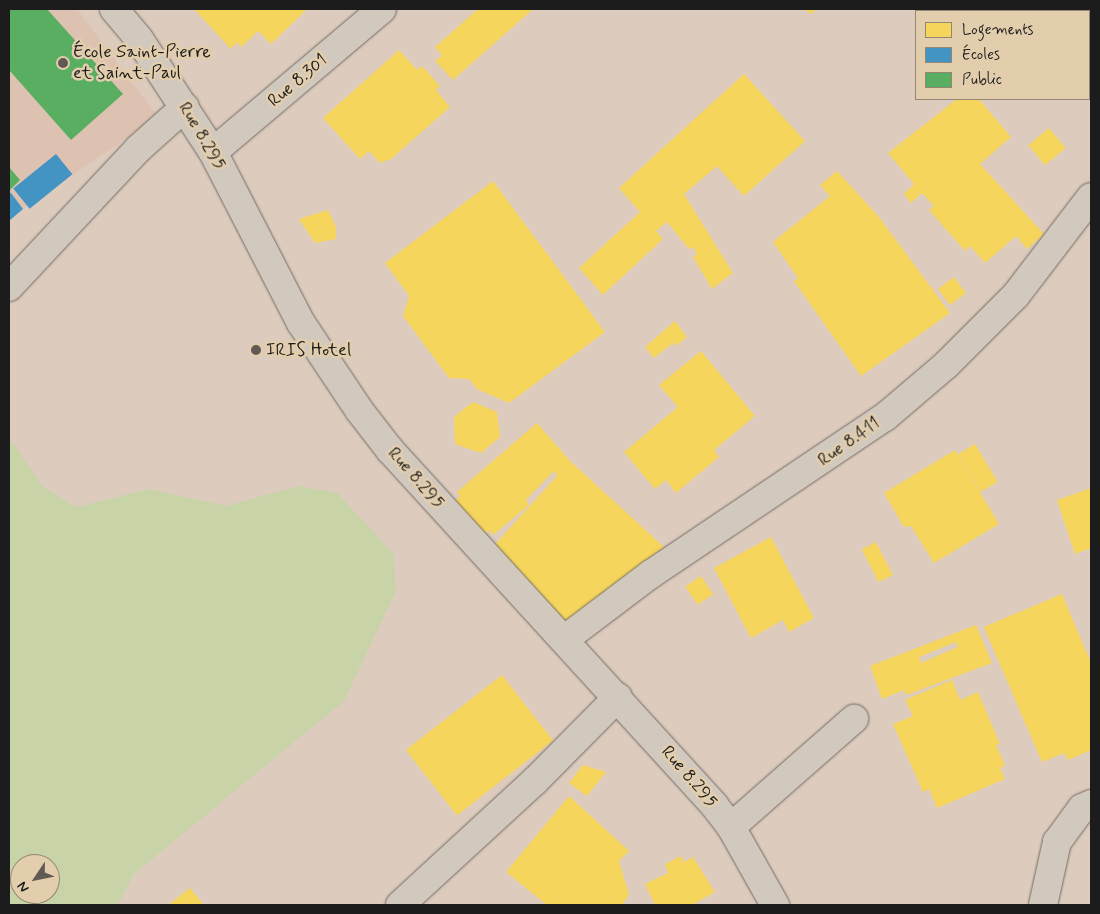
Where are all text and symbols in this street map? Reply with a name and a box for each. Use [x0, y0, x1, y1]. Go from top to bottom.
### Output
legend [915, 10, 1090, 100]
text: Logements [962, 20, 1034, 40]
place label: École Saint-Pierre et Saint-Paul [73, 42, 212, 84]
text: Écoles [962, 45, 1000, 65]
street label: Rue 8.301 [264, 50, 332, 112]
marker: École Saint-Pierre et Saint-Paul [57, 57, 69, 69]
text: Public [962, 70, 1002, 90]
street label: Rue 8.295 [173, 98, 231, 174]
place label: IRIS Hotel [266, 339, 347, 361]
marker: IRIS Hotel [250, 344, 262, 356]
street label: Rue 8.411 [814, 413, 884, 471]
street label: Rue 8.295 [383, 443, 449, 513]
street label: Rue 8.295 [656, 742, 722, 812]
north arrow [10, 854, 60, 904]
text: N [13, 878, 33, 896]

